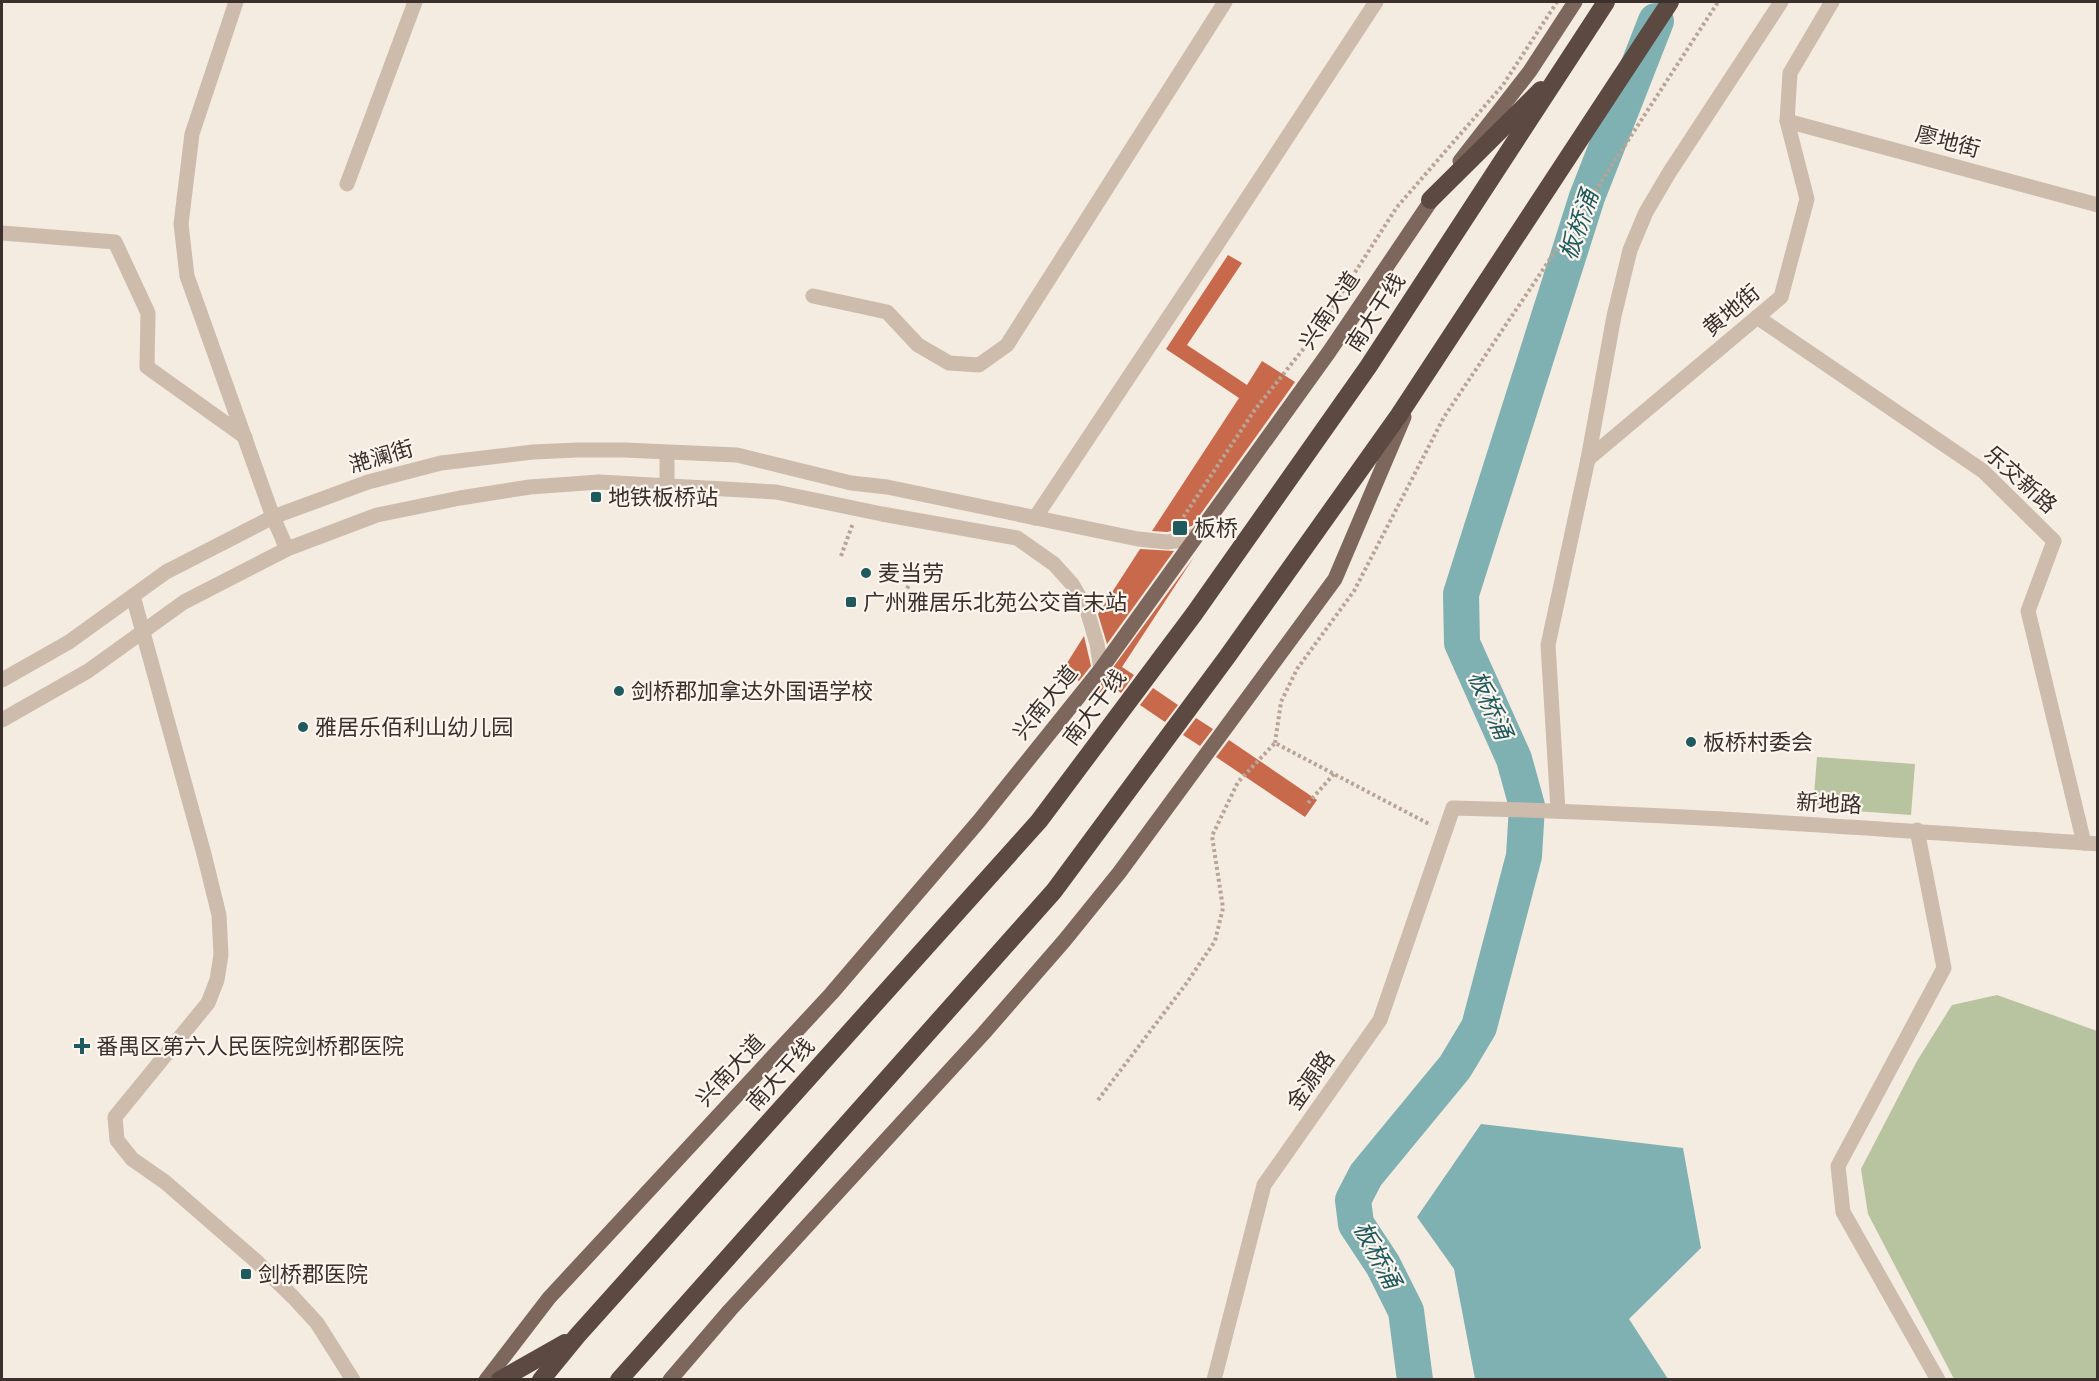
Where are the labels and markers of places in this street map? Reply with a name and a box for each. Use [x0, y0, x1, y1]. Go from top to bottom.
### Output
place label: 地铁板桥站 [608, 486, 718, 509]
marker: 地铁板桥站 [589, 490, 603, 504]
place label: 板桥 [1194, 517, 1238, 540]
marker: 板桥 [1171, 519, 1189, 537]
place label: 麦当劳 [878, 562, 944, 585]
marker: 麦当劳 [859, 566, 873, 580]
place label: 广州雅居乐北苑公交首末站 [863, 591, 1127, 614]
marker: 广州雅居乐北苑公交首末站 [844, 595, 858, 609]
place label: 剑桥郡加拿达外国语学校 [631, 679, 873, 703]
marker: 剑桥郡加拿达外国语学校 [612, 684, 626, 698]
place label: 雅居乐佰利山幼儿园 [315, 716, 513, 739]
marker: 雅居乐佰利山幼儿园 [296, 720, 310, 734]
place label: 板桥村委会 [1703, 731, 1813, 754]
marker: 板桥村委会 [1684, 735, 1698, 749]
place label: 番禺区第六人民医院剑桥郡医院 [96, 1035, 404, 1058]
marker: 番禺区第六人民医院剑桥郡医院 [73, 1037, 91, 1055]
place label: 剑桥郡医院 [258, 1263, 368, 1286]
marker: 剑桥郡医院 [239, 1267, 253, 1281]

